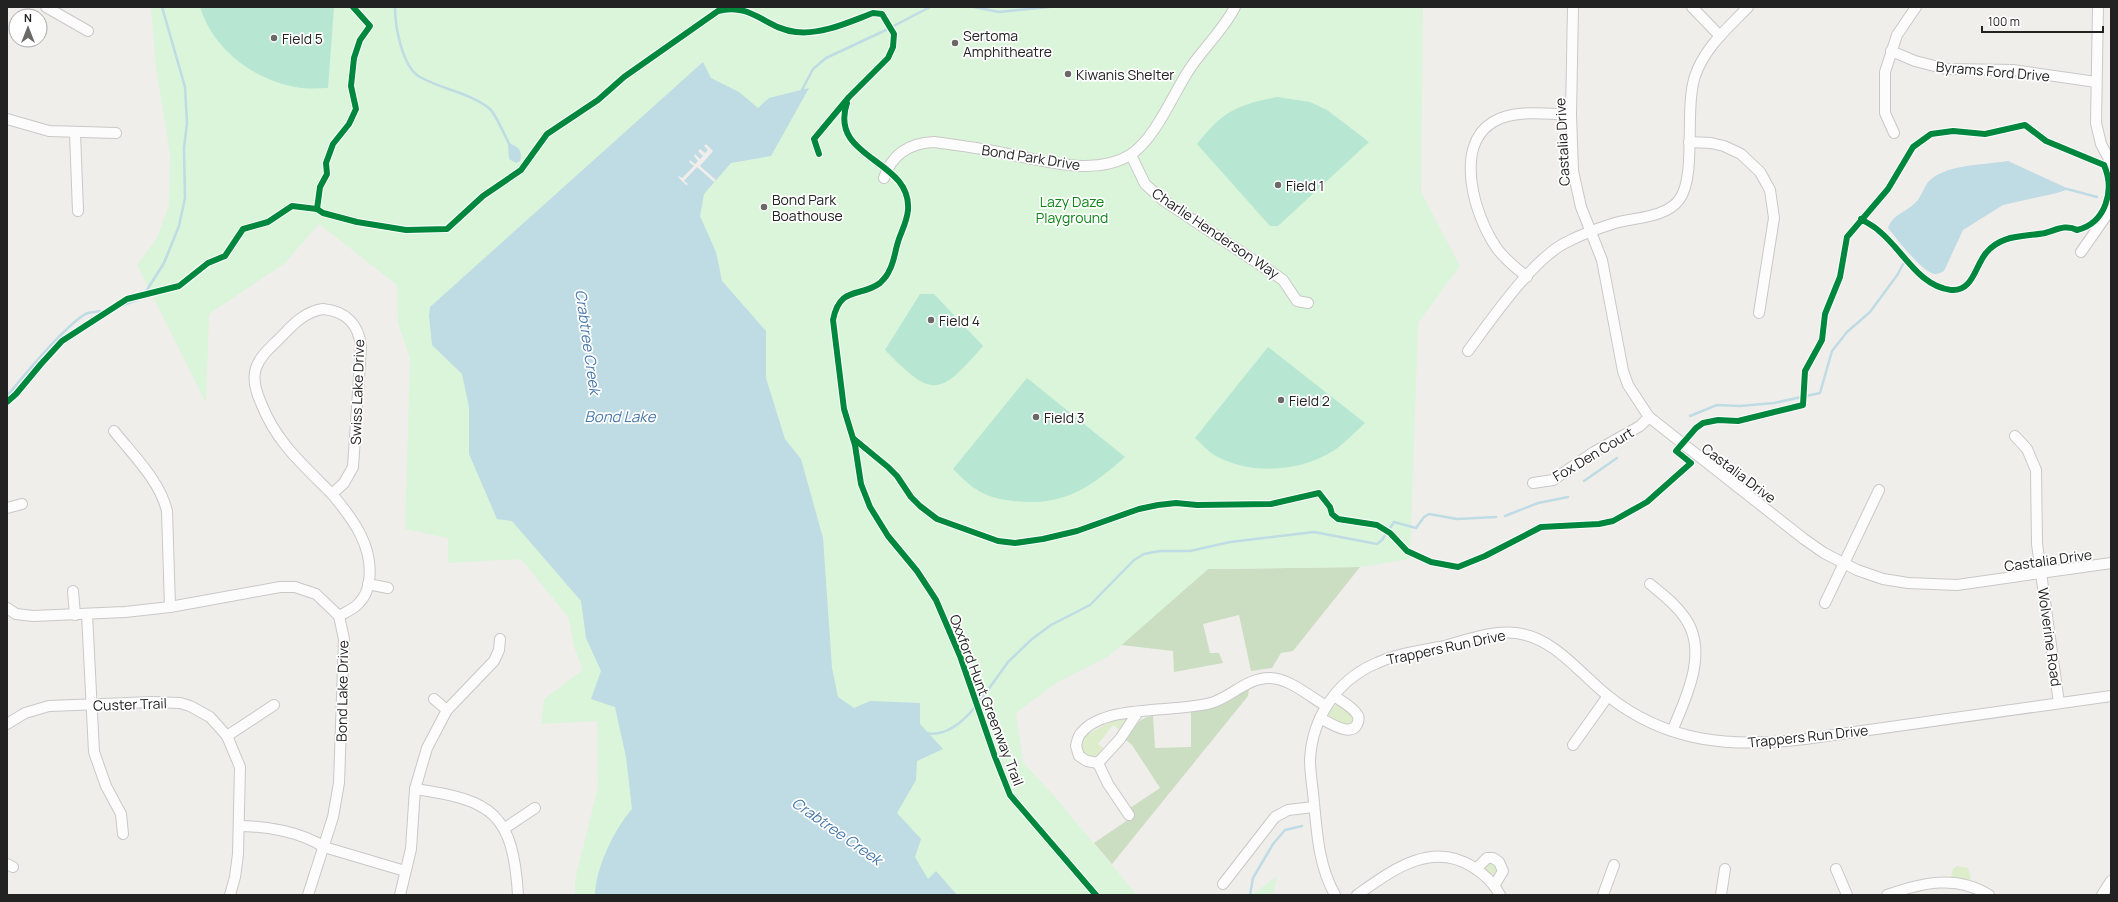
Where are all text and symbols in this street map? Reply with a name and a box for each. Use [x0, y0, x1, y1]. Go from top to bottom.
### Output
north arrow [8, 8, 48, 48]
scale bar [1982, 8, 2103, 34]
text: N [24, 10, 32, 25]
text: 100 m [1988, 13, 2020, 30]
place label: Sertoma Amphitheatre [963, 26, 1052, 61]
place label: Field 5 [282, 29, 323, 48]
marker: Field 5 [269, 33, 279, 43]
marker: Sertoma Amphitheatre [950, 38, 960, 48]
street label: Byrams Ford Drive [1935, 57, 2051, 85]
place label: Kiwanis Shelter [1076, 65, 1174, 84]
marker: Kiwanis Shelter [1063, 69, 1073, 79]
street label: Castalia Drive [1550, 97, 1574, 187]
street label: Bond Park Drive [980, 140, 1082, 174]
place label: Field 1 [1286, 176, 1324, 195]
marker: Field 1 [1273, 180, 1283, 190]
street label: Charlie Henderson Way [1149, 183, 1284, 283]
place label: Bond Park Boathouse [772, 190, 843, 225]
park label: Lazy Daze Playground [1036, 192, 1108, 227]
marker: Bond Park Boathouse [759, 202, 769, 212]
water label: Crabtree Creek [570, 288, 606, 398]
place label: Field 4 [939, 311, 980, 330]
marker: Field 4 [926, 315, 936, 325]
street label: Swiss Lake Drive [346, 339, 368, 445]
place label: Field 2 [1289, 391, 1330, 410]
marker: Field 2 [1276, 395, 1286, 405]
water label: Bond Lake [585, 406, 657, 427]
place label: Field 3 [1044, 408, 1085, 427]
marker: Field 3 [1031, 412, 1041, 422]
street label: Fox Den Court [1549, 422, 1637, 486]
street label: Castalia Drive [1698, 439, 1780, 507]
street label: Castalia Drive [2003, 544, 2093, 576]
street label: Wolverine Road [2034, 586, 2066, 688]
street label: Oxxford Hunt Greenway Trail [946, 612, 1028, 788]
street label: Trappers Run Drive [1385, 625, 1507, 669]
street label: Bond Lake Drive [332, 640, 352, 742]
street label: Custer Trail [93, 693, 167, 715]
street label: Trappers Run Drive [1747, 720, 1869, 752]
water label: Crabtree Creek [788, 792, 888, 871]

